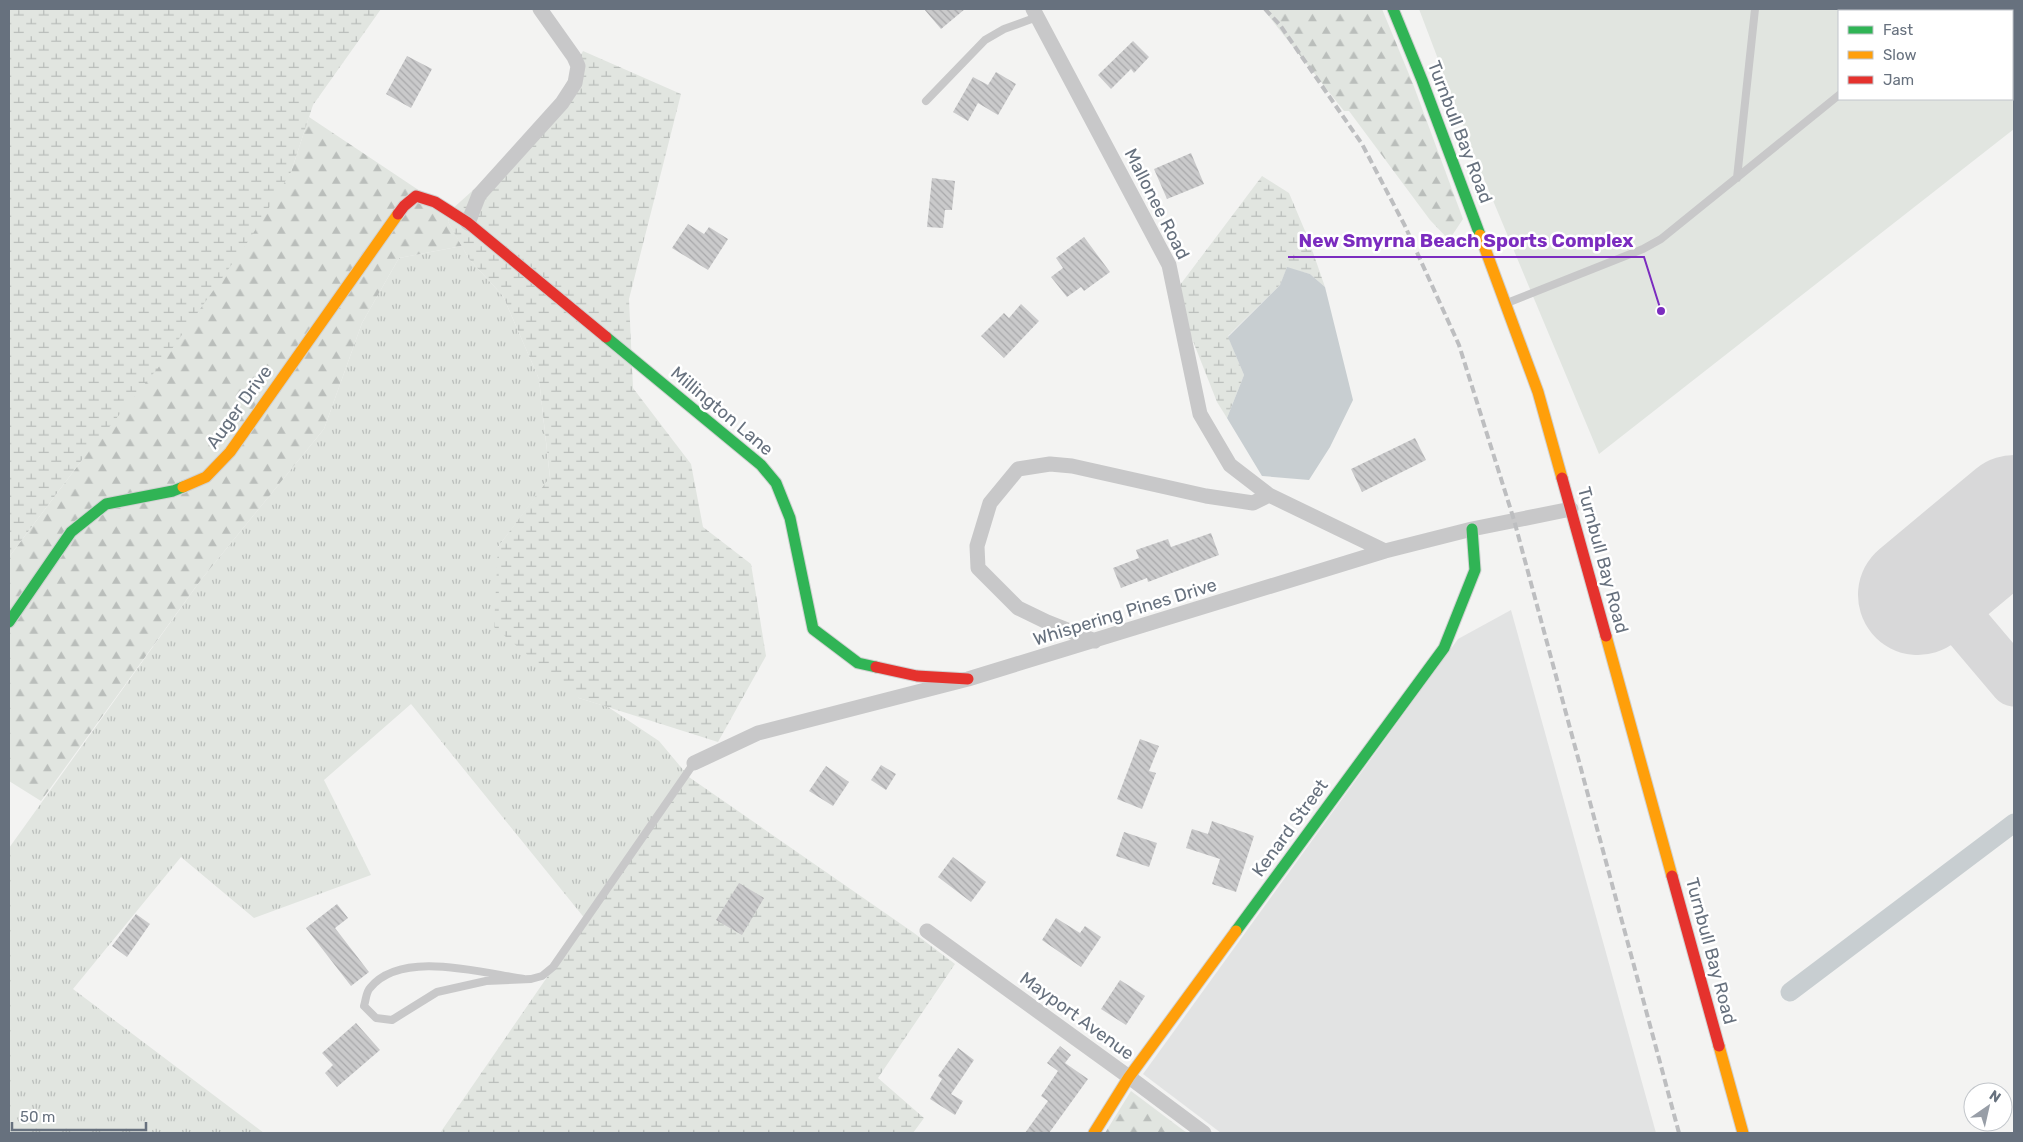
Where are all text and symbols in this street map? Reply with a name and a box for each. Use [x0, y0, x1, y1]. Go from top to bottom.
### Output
legend [1838, 10, 2013, 100]
text: Fast [1883, 21, 1913, 39]
text: Slow [1883, 46, 1916, 64]
street label: Turnbull Bay Road [1423, 58, 1497, 206]
text: Jam [1883, 71, 1914, 89]
street label: Mallonee Road [1120, 145, 1194, 263]
callout: New Smyrna Beach Sports Complex [1288, 223, 1644, 257]
text: New Smyrna Beach Sports Complex [1299, 229, 1633, 252]
street label: Auger Drive [201, 361, 277, 453]
street label: Millington Lane [666, 362, 778, 460]
street label: Turnbull Bay Road [1573, 484, 1633, 636]
street label: Whispering Pines Drive [1031, 574, 1219, 650]
street label: Kenard Street [1247, 775, 1333, 881]
street label: Turnbull Bay Road [1681, 875, 1741, 1027]
street label: Mayport Avenue [1016, 967, 1138, 1065]
north arrow [1963, 1082, 2013, 1132]
text: N [1986, 1087, 2004, 1107]
scale bar [12, 1100, 146, 1132]
text: 50 m [20, 1108, 55, 1126]

